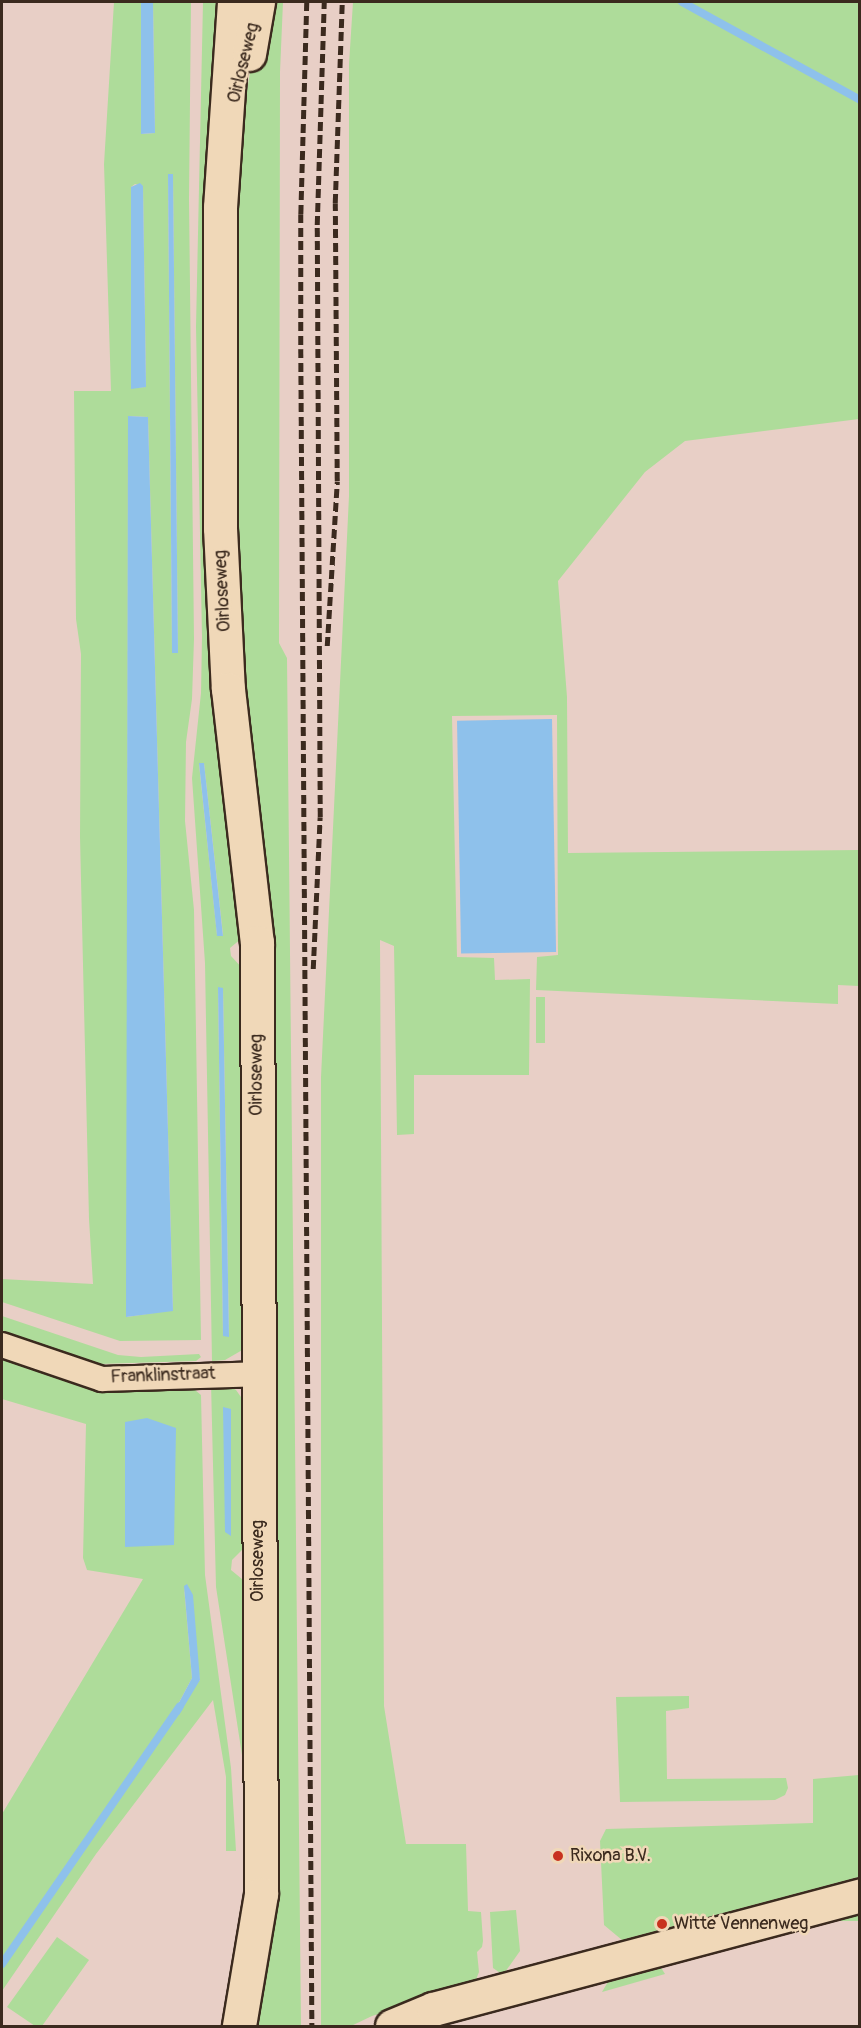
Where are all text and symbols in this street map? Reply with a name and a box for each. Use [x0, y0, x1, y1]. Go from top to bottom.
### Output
street label: Oirloseweg [224, 21, 264, 105]
street label: Oirloseweg [210, 549, 236, 633]
street label: Oirloseweg [246, 1034, 268, 1116]
street label: Franklinstraat [110, 1363, 216, 1389]
street label: Oirloseweg [247, 1520, 269, 1602]
place label: Rixona B.V. [570, 1845, 651, 1867]
marker: Rixona B.V. [551, 1849, 565, 1863]
place label: Witte Vennenweg [674, 1913, 808, 1935]
marker: Witte Vennenweg [655, 1917, 669, 1931]

